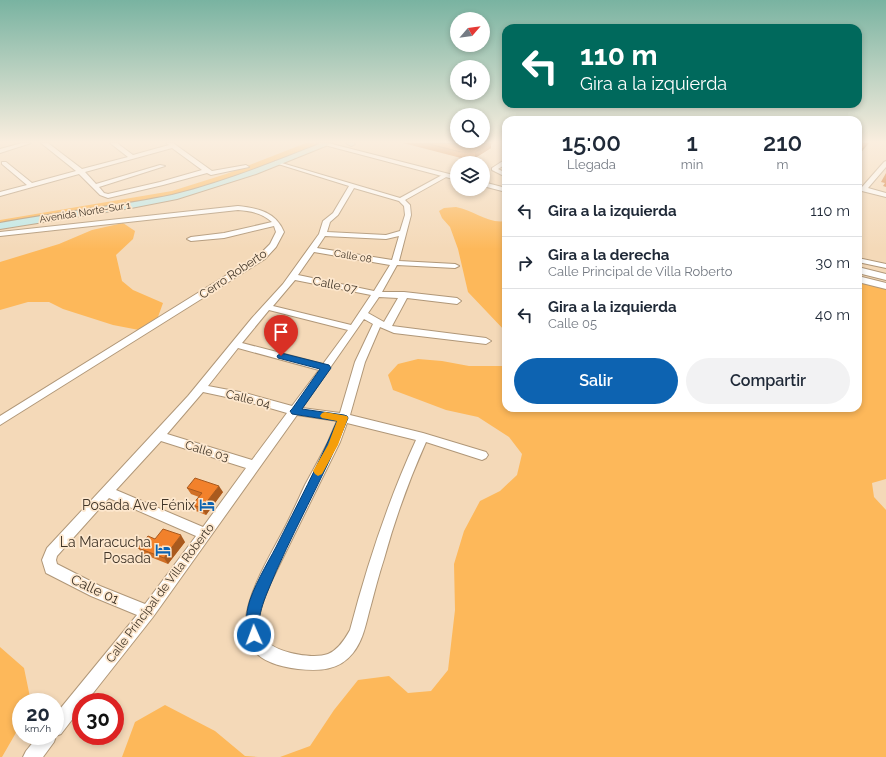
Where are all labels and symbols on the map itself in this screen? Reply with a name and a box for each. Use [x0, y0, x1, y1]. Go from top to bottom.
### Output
north arrow [450, 12, 490, 52]
street label: Avenida Norte-Sur 1 [39, 199, 132, 225]
street label: Cerro Roberto [197, 246, 269, 302]
street label: Calle 08 [333, 247, 373, 265]
street label: Calle 07 [312, 274, 359, 296]
pin [264, 315, 298, 356]
street label: Calle 04 [224, 387, 272, 411]
street label: Calle 03 [183, 438, 231, 464]
hotel icon: Posada Ave Fénix [198, 496, 216, 514]
place label: Posada Ave Fénix [82, 497, 195, 513]
street label: Calle Principal de Villa Roberto [103, 521, 217, 665]
place label: La Maracucha Posada [60, 534, 151, 566]
hotel icon: La Maracucha Posada [154, 541, 172, 559]
street label: Calle 01 [68, 571, 122, 607]
position arrow [233, 614, 275, 656]
speed limit sign: 30 [72, 693, 124, 745]

